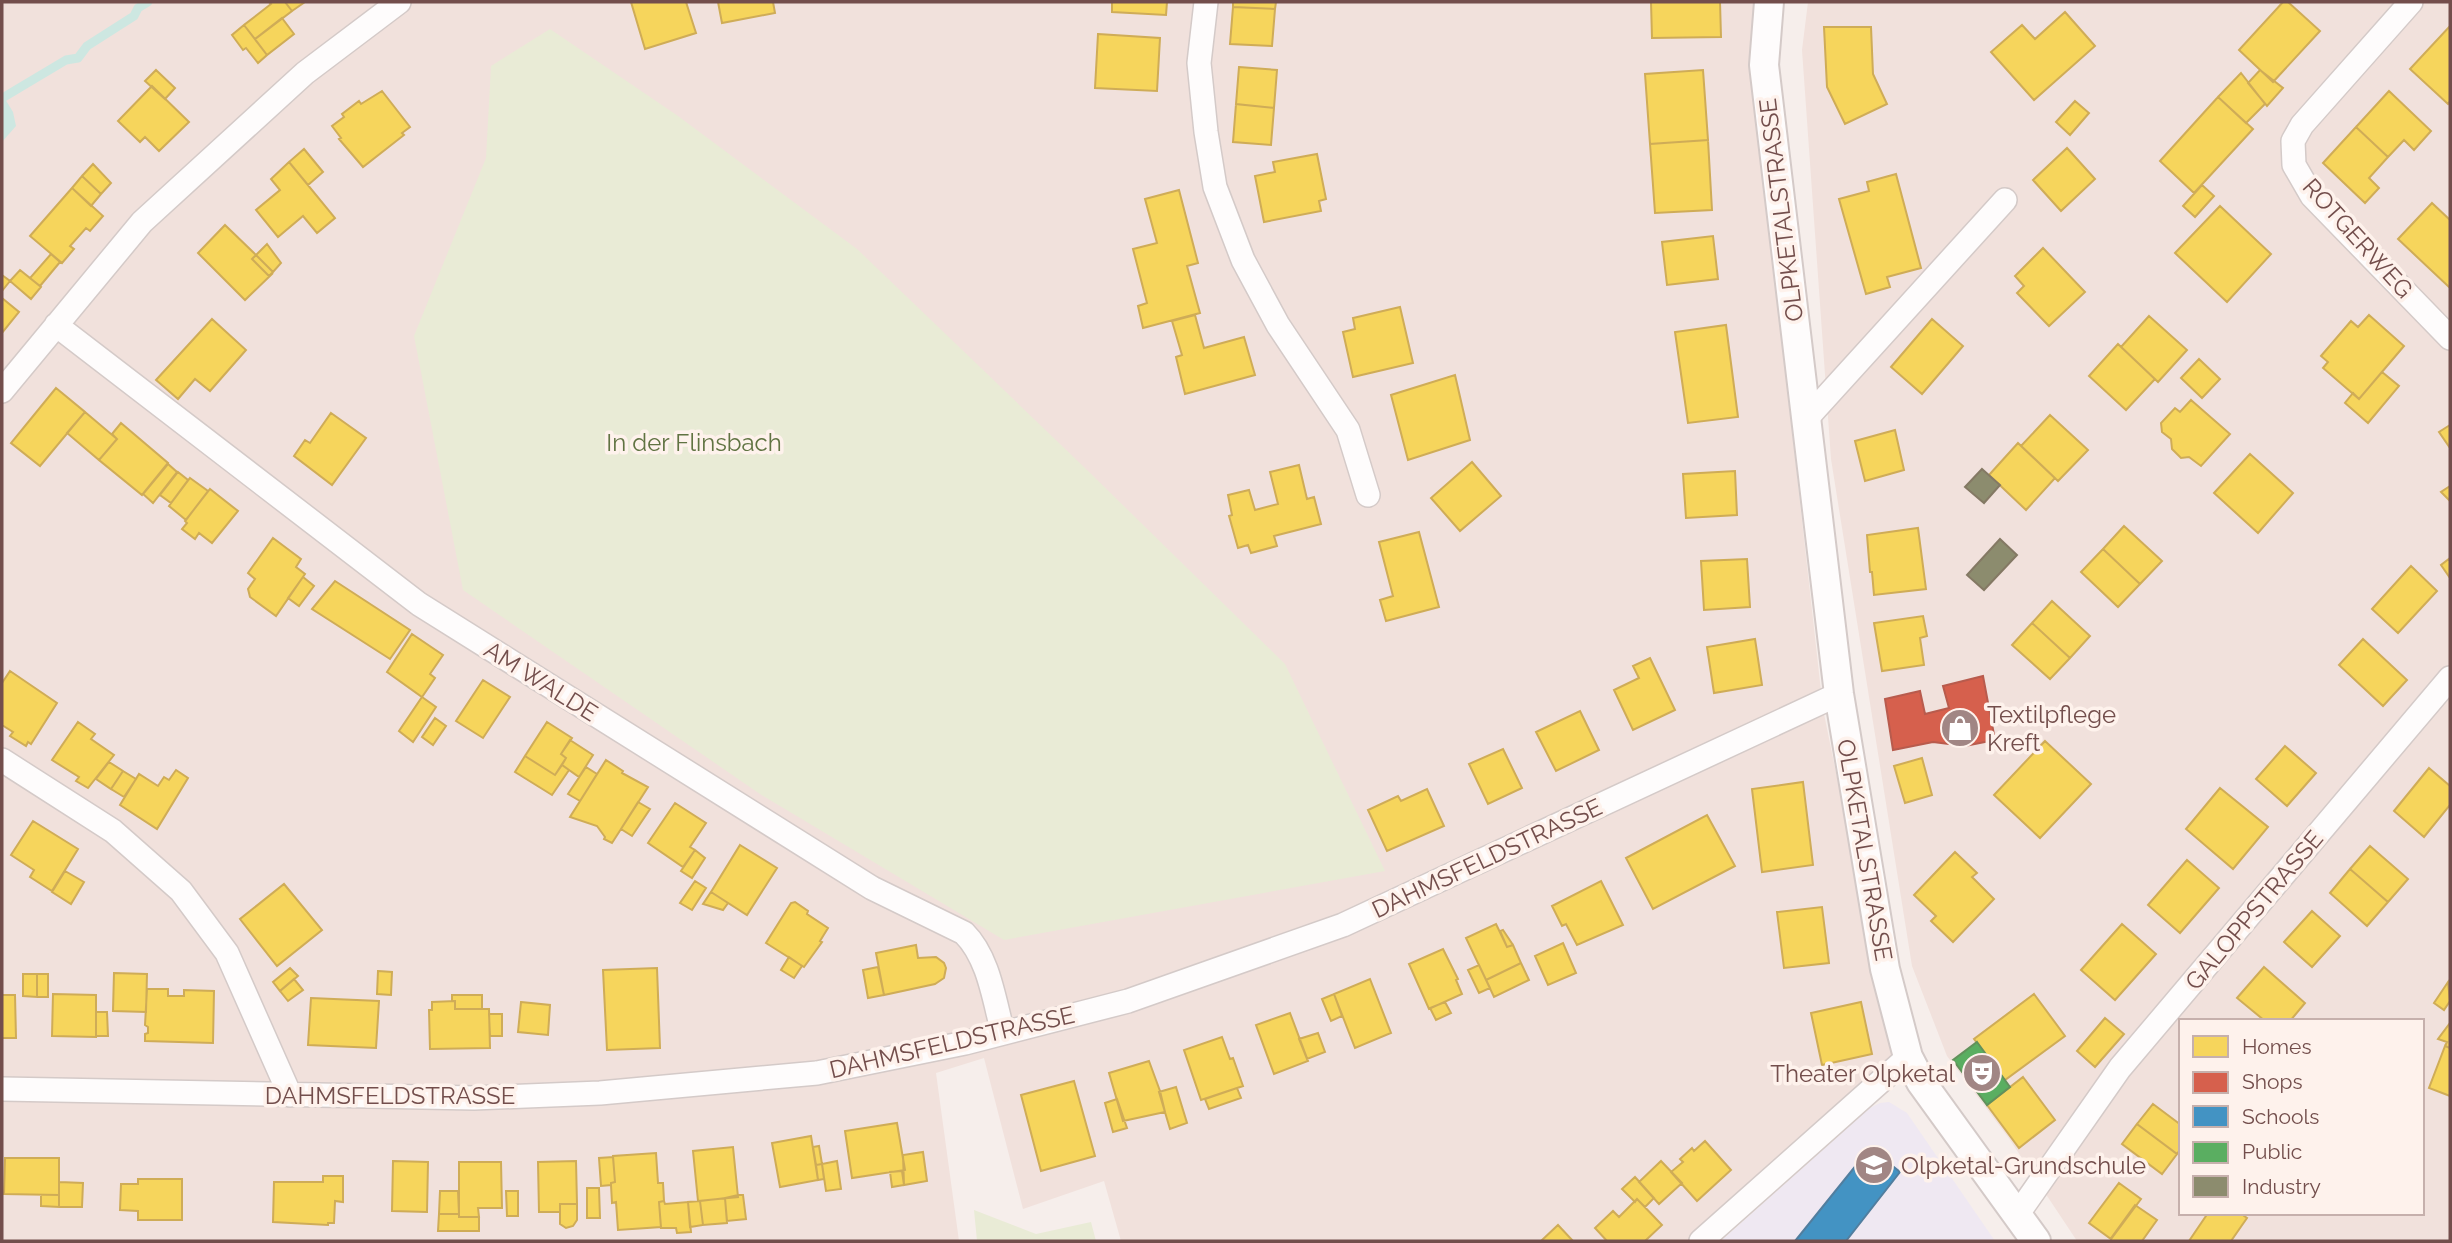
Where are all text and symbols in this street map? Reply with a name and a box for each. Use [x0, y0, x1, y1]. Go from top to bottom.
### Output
street label: OLPKETALSTRASSE [1753, 97, 1809, 323]
street label: ROTGERWEG [2297, 172, 2419, 304]
park label: In der Flinsbach [606, 428, 782, 457]
street label: AM WALDE [479, 635, 603, 727]
place label: Textilpflege Kreft [1987, 700, 2116, 757]
shop icon: Textilpflege Kreft [1939, 707, 1981, 749]
street label: OLPKETALSTRASSE [1831, 737, 1899, 963]
street label: DAHMSFELDSTRASSE [1367, 792, 1607, 924]
street label: GALOPPSTRASSE [2179, 824, 2329, 996]
street label: DAHMSFELDSTRASSE [827, 1000, 1077, 1084]
legend [2179, 1019, 2424, 1215]
text: Homes [2242, 1034, 2312, 1059]
theatre icon: Theater Olpketal [1961, 1052, 2003, 1094]
place label: Theater Olpketal [1770, 1059, 1955, 1088]
text: Shops [2242, 1069, 2303, 1094]
street label: DAHMSFELDSTRASSE [265, 1081, 515, 1110]
text: Schools [2242, 1104, 2319, 1129]
text: Public [2242, 1139, 2302, 1164]
school or university icon: Olpketal-Grundschule [1853, 1144, 1895, 1186]
place label: Olpketal-Grundschule [1901, 1151, 2146, 1180]
text: Industry [2242, 1174, 2321, 1199]

